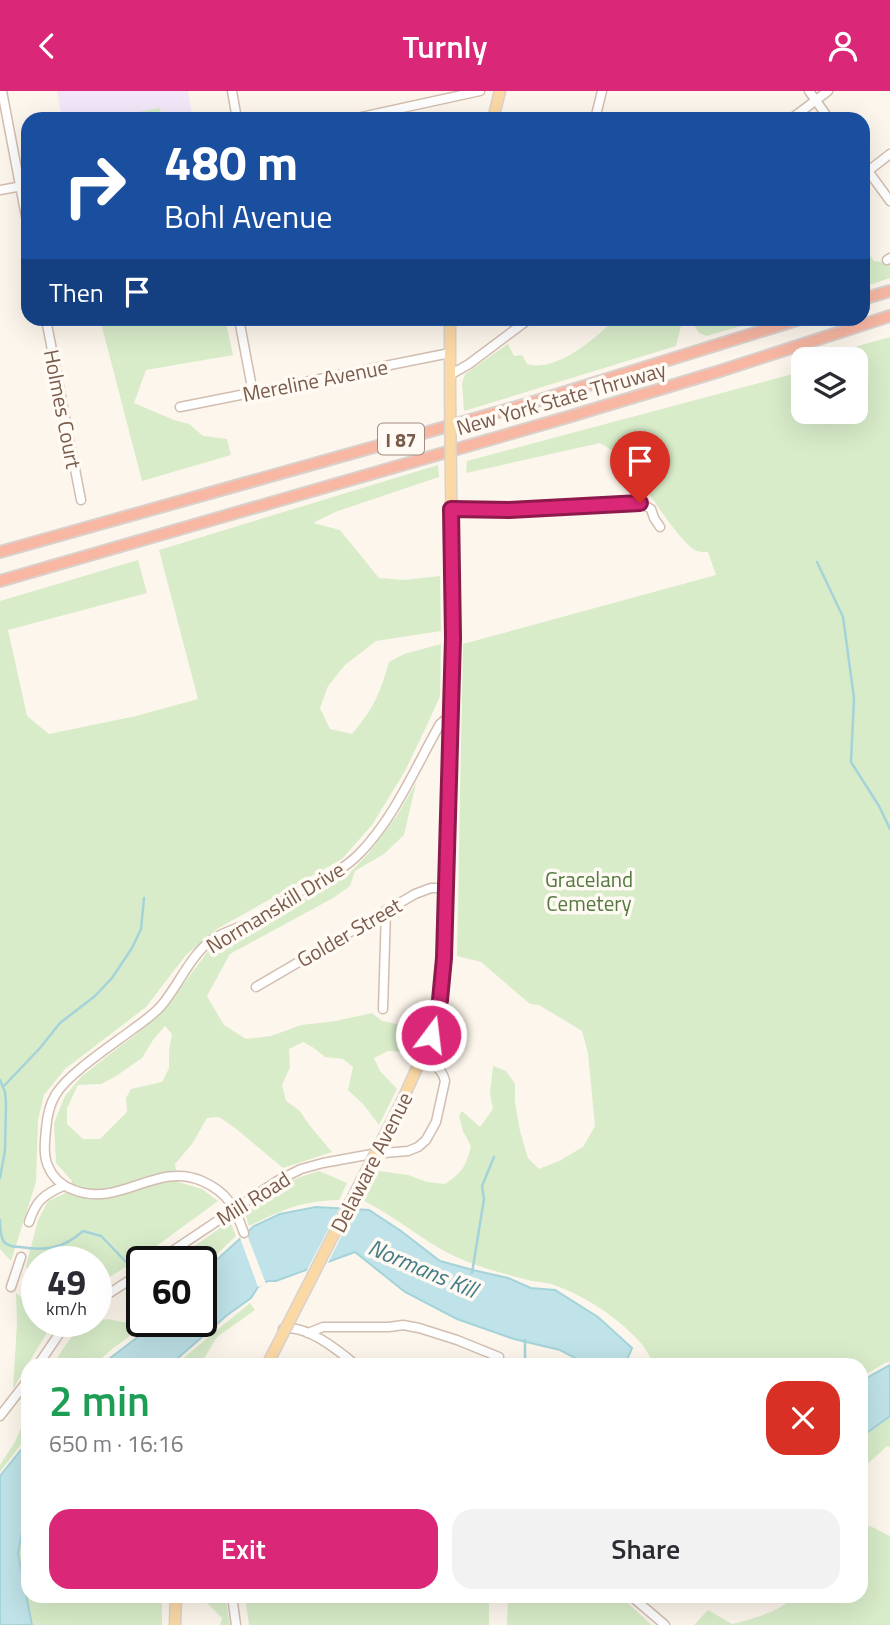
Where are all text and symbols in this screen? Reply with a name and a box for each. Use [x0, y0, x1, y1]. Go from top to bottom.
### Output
text: Turnly [403, 22, 487, 70]
icon: back [28, 27, 66, 65]
icon: person [824, 27, 862, 65]
text: 480 m [164, 124, 298, 199]
icon: right [49, 140, 140, 231]
text: Bohl Avenue [164, 192, 332, 240]
text: Then [49, 273, 104, 312]
icon: arrive [118, 273, 156, 311]
street label: Holmes Court [36, 347, 90, 472]
map controls [791, 347, 868, 424]
button: layers [791, 347, 868, 424]
street label: Mereline Avenue [240, 350, 390, 410]
street label: New York State Thruway [452, 353, 670, 443]
road number: I 87 [378, 423, 424, 455]
pin [610, 431, 670, 503]
icon: arrive [621, 442, 659, 480]
street label: Normanskill Drive [200, 853, 350, 961]
park label: Graceland Cemetery [545, 863, 633, 919]
street label: Golder Street [290, 889, 408, 975]
position arrow [394, 998, 468, 1072]
street label: Delaware Avenue [322, 1086, 420, 1238]
street label: Mill Road [210, 1163, 296, 1233]
water label: Normans Kill [363, 1229, 486, 1308]
speed limit sign: 60 [126, 1246, 217, 1337]
text: 49 [47, 1255, 86, 1309]
text: km/h [46, 1295, 87, 1322]
text: 2 min [49, 1368, 150, 1432]
button: close [766, 1381, 840, 1455]
text: 650 m · 16:16 [49, 1426, 184, 1461]
button: Exit [49, 1509, 438, 1589]
button: Share [452, 1509, 840, 1589]

